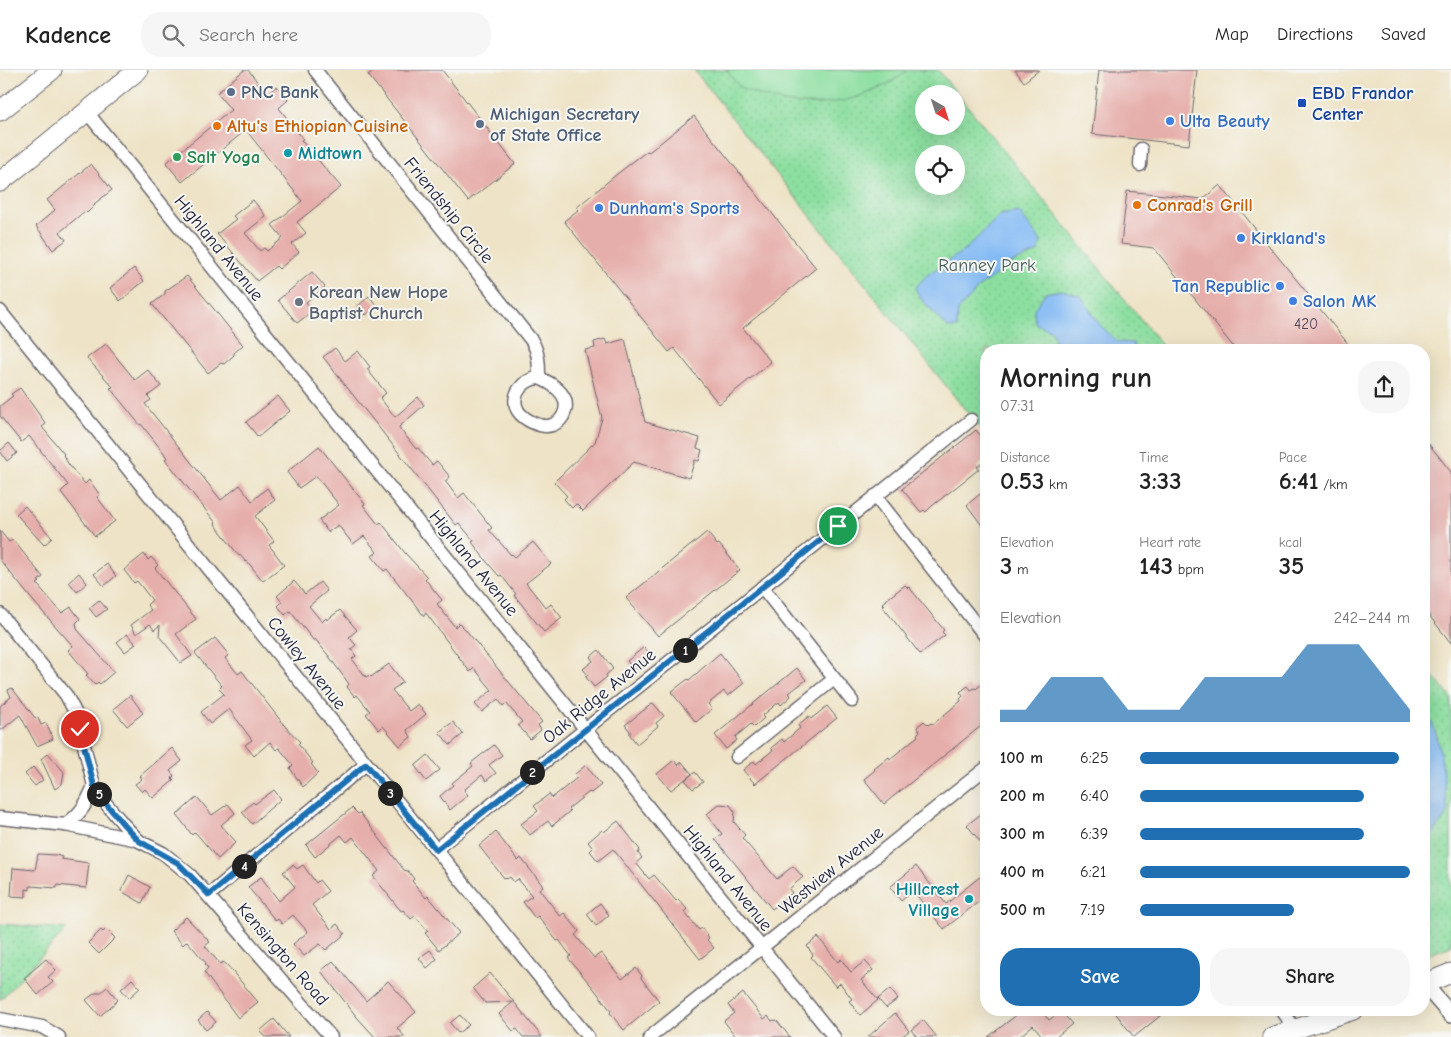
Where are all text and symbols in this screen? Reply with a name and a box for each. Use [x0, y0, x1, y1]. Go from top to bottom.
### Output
search box [141, 12, 491, 57]
text: Kadence [25, 21, 111, 49]
icon: search [159, 21, 187, 49]
text: Search here [199, 24, 298, 46]
text: Map [1215, 24, 1249, 45]
text: Directions [1277, 24, 1353, 45]
text: Saved [1381, 24, 1426, 45]
place label: PNC Bank [241, 82, 319, 103]
place label: EBD Frandor Center [1312, 83, 1414, 125]
north arrow [915, 85, 965, 135]
map controls [915, 85, 965, 195]
marker: PNC Bank [225, 86, 237, 98]
marker: EBD Frandor Center [1296, 97, 1308, 109]
place label: Michigan Secretary of State Office [490, 104, 640, 146]
place label: Ulta Beauty [1180, 111, 1271, 132]
marker: Ulta Beauty [1164, 115, 1176, 127]
place label: Altu's Ethiopian Cuisine [227, 116, 408, 137]
marker: Michigan Secretary of State Office [474, 118, 486, 130]
marker: Altu's Ethiopian Cuisine [211, 120, 223, 132]
place label: Midtown [298, 143, 362, 164]
button: locate [915, 145, 965, 195]
place label: Salt Yoga [187, 147, 260, 168]
marker: Midtown [282, 147, 294, 159]
marker: Salt Yoga [171, 151, 183, 163]
street label: Friendship Circle [399, 153, 498, 268]
street label: Highland Avenue [170, 191, 268, 305]
place label: Conrad's Grill [1147, 195, 1253, 216]
place label: Dunham's Sports [609, 198, 740, 219]
marker: Conrad's Grill [1131, 199, 1143, 211]
marker: Dunham's Sports [593, 202, 605, 214]
place label: Kirkland's [1251, 228, 1326, 249]
marker: Kirkland's [1235, 232, 1247, 244]
park label: Ranney Park [938, 255, 1036, 276]
place label: Tan Republic [1172, 276, 1271, 297]
marker: Tan Republic [1274, 280, 1286, 292]
place label: Korean New Hope Baptist Church [309, 282, 448, 324]
place label: Salon MK [1303, 291, 1376, 312]
marker: Salon MK [1287, 295, 1299, 307]
marker: Korean New Hope Baptist Church [293, 296, 305, 308]
house number: 420 [1294, 315, 1318, 333]
button: share [1358, 361, 1410, 413]
text: Morning run [1000, 362, 1152, 394]
text: 07:31 [1000, 397, 1035, 415]
text: Distance [1000, 449, 1050, 466]
text: Time [1139, 449, 1168, 466]
text: Pace [1279, 449, 1307, 466]
text: 0.53 [1000, 466, 1044, 495]
text: 3:33 [1139, 466, 1181, 495]
text: 6:41 [1279, 466, 1318, 495]
text: km [1044, 476, 1067, 493]
text: /km [1318, 476, 1348, 493]
pin [817, 505, 859, 547]
street label: Highland Avenue [425, 506, 523, 620]
icon: arrive [824, 512, 852, 540]
text: Elevation [1000, 534, 1054, 551]
text: Heart rate [1139, 534, 1201, 551]
text: kcal [1279, 534, 1302, 551]
text: 3 [1000, 551, 1012, 580]
text: 143 [1139, 551, 1173, 580]
text: 35 [1279, 551, 1304, 580]
text: m [1012, 561, 1029, 578]
text: bpm [1173, 561, 1204, 578]
text: Elevation [1000, 609, 1061, 627]
text: 242–244 m [1334, 609, 1410, 627]
street label: Cowley Avenue [263, 613, 350, 714]
pin: 1 [672, 638, 698, 662]
text: 1 [683, 642, 688, 659]
street label: Oak Ridge Avenue [539, 644, 660, 748]
pin [59, 708, 101, 750]
icon: check [66, 715, 94, 743]
text: 100 m [1000, 749, 1043, 767]
text: 6:25 [1080, 749, 1109, 767]
pin: 2 [520, 760, 544, 784]
text: 2 [529, 764, 536, 781]
pin: 3 [378, 780, 402, 806]
pin: 5 [86, 782, 112, 806]
text: 3 [387, 785, 394, 802]
text: 5 [96, 786, 103, 803]
text: 200 m [1000, 787, 1045, 805]
text: 6:40 [1080, 787, 1109, 805]
street label: Highland Avenue [679, 821, 777, 935]
street label: Westview Avenue [775, 822, 888, 919]
text: 300 m [1000, 825, 1045, 843]
text: 6:39 [1080, 825, 1108, 843]
pin: 4 [232, 854, 256, 878]
text: 4 [241, 858, 248, 875]
text: 400 m [1000, 863, 1044, 881]
text: 6:21 [1080, 863, 1106, 881]
place label: Hillcrest Village [896, 879, 960, 921]
marker: Hillcrest Village [963, 893, 975, 905]
street label: Kensington Road [232, 899, 333, 1010]
text: 500 m [1000, 901, 1045, 919]
text: 7:19 [1080, 901, 1105, 919]
button: Save [1000, 948, 1200, 1006]
button: Share [1210, 948, 1410, 1006]

